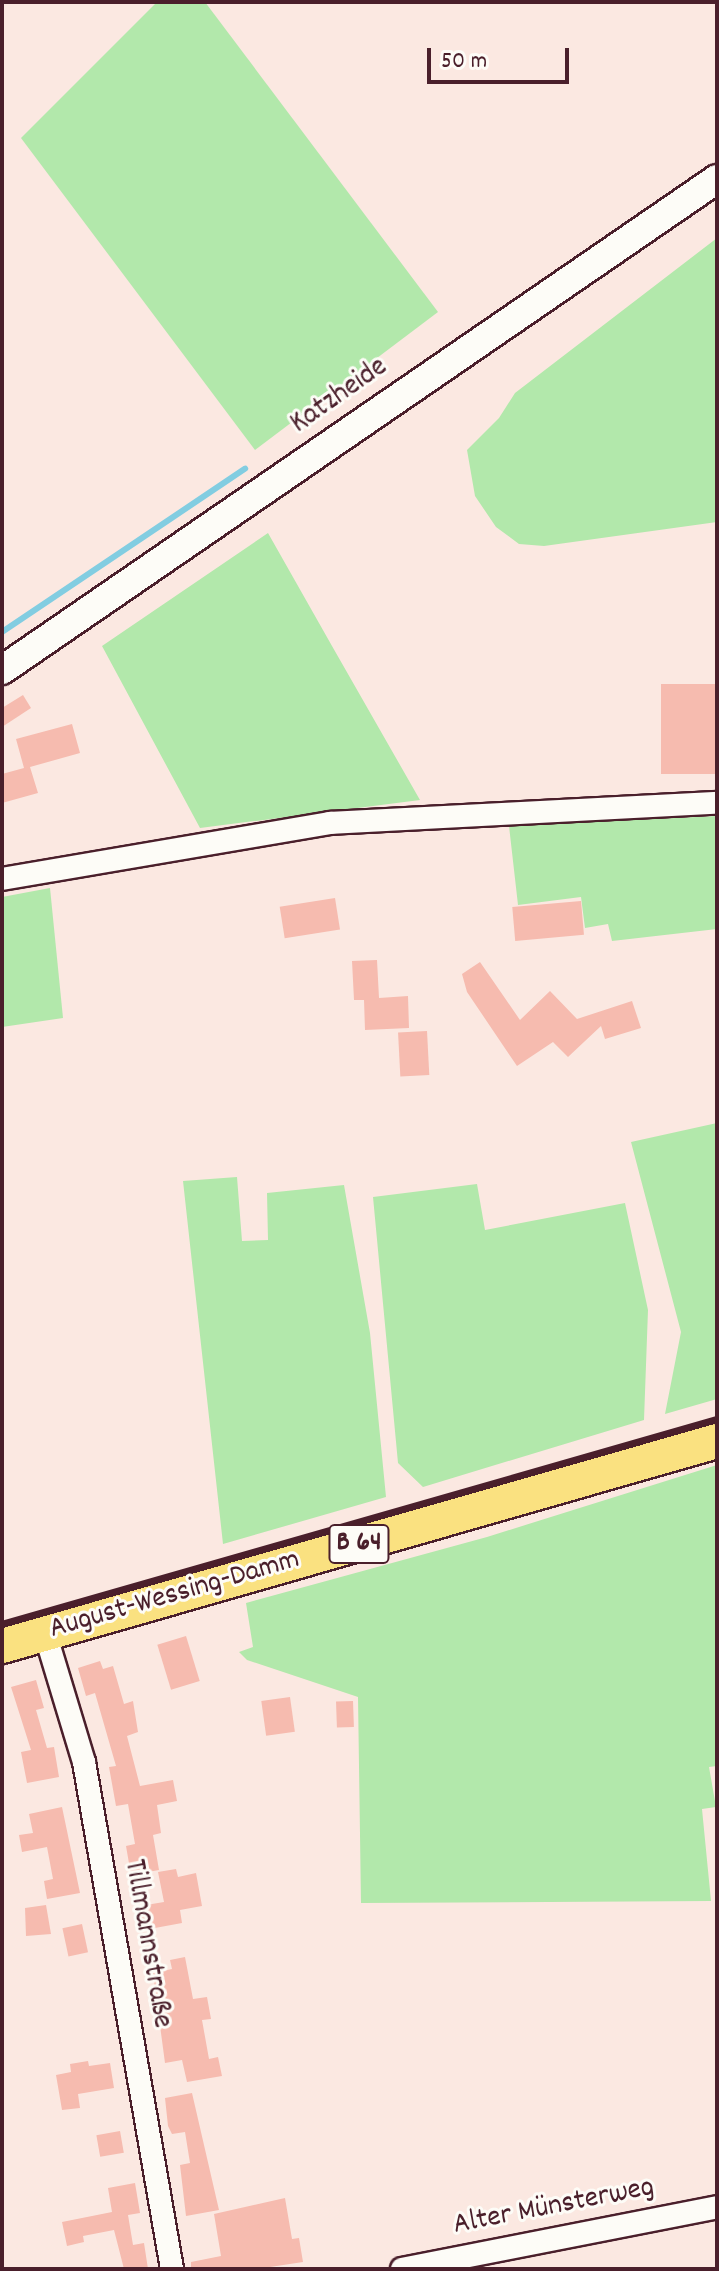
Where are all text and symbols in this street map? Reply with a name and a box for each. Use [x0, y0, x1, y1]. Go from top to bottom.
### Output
scale bar [431, 32, 573, 82]
text: 50 m [441, 45, 487, 79]
street label: Katzheide [285, 351, 395, 443]
road number: B 64 [327, 1520, 391, 1568]
street label: August-Wessing-Damm [46, 1543, 304, 1649]
street label: Tillmannstraße [113, 1857, 179, 2031]
street label: Alter Münsterweg [451, 2171, 657, 2245]

